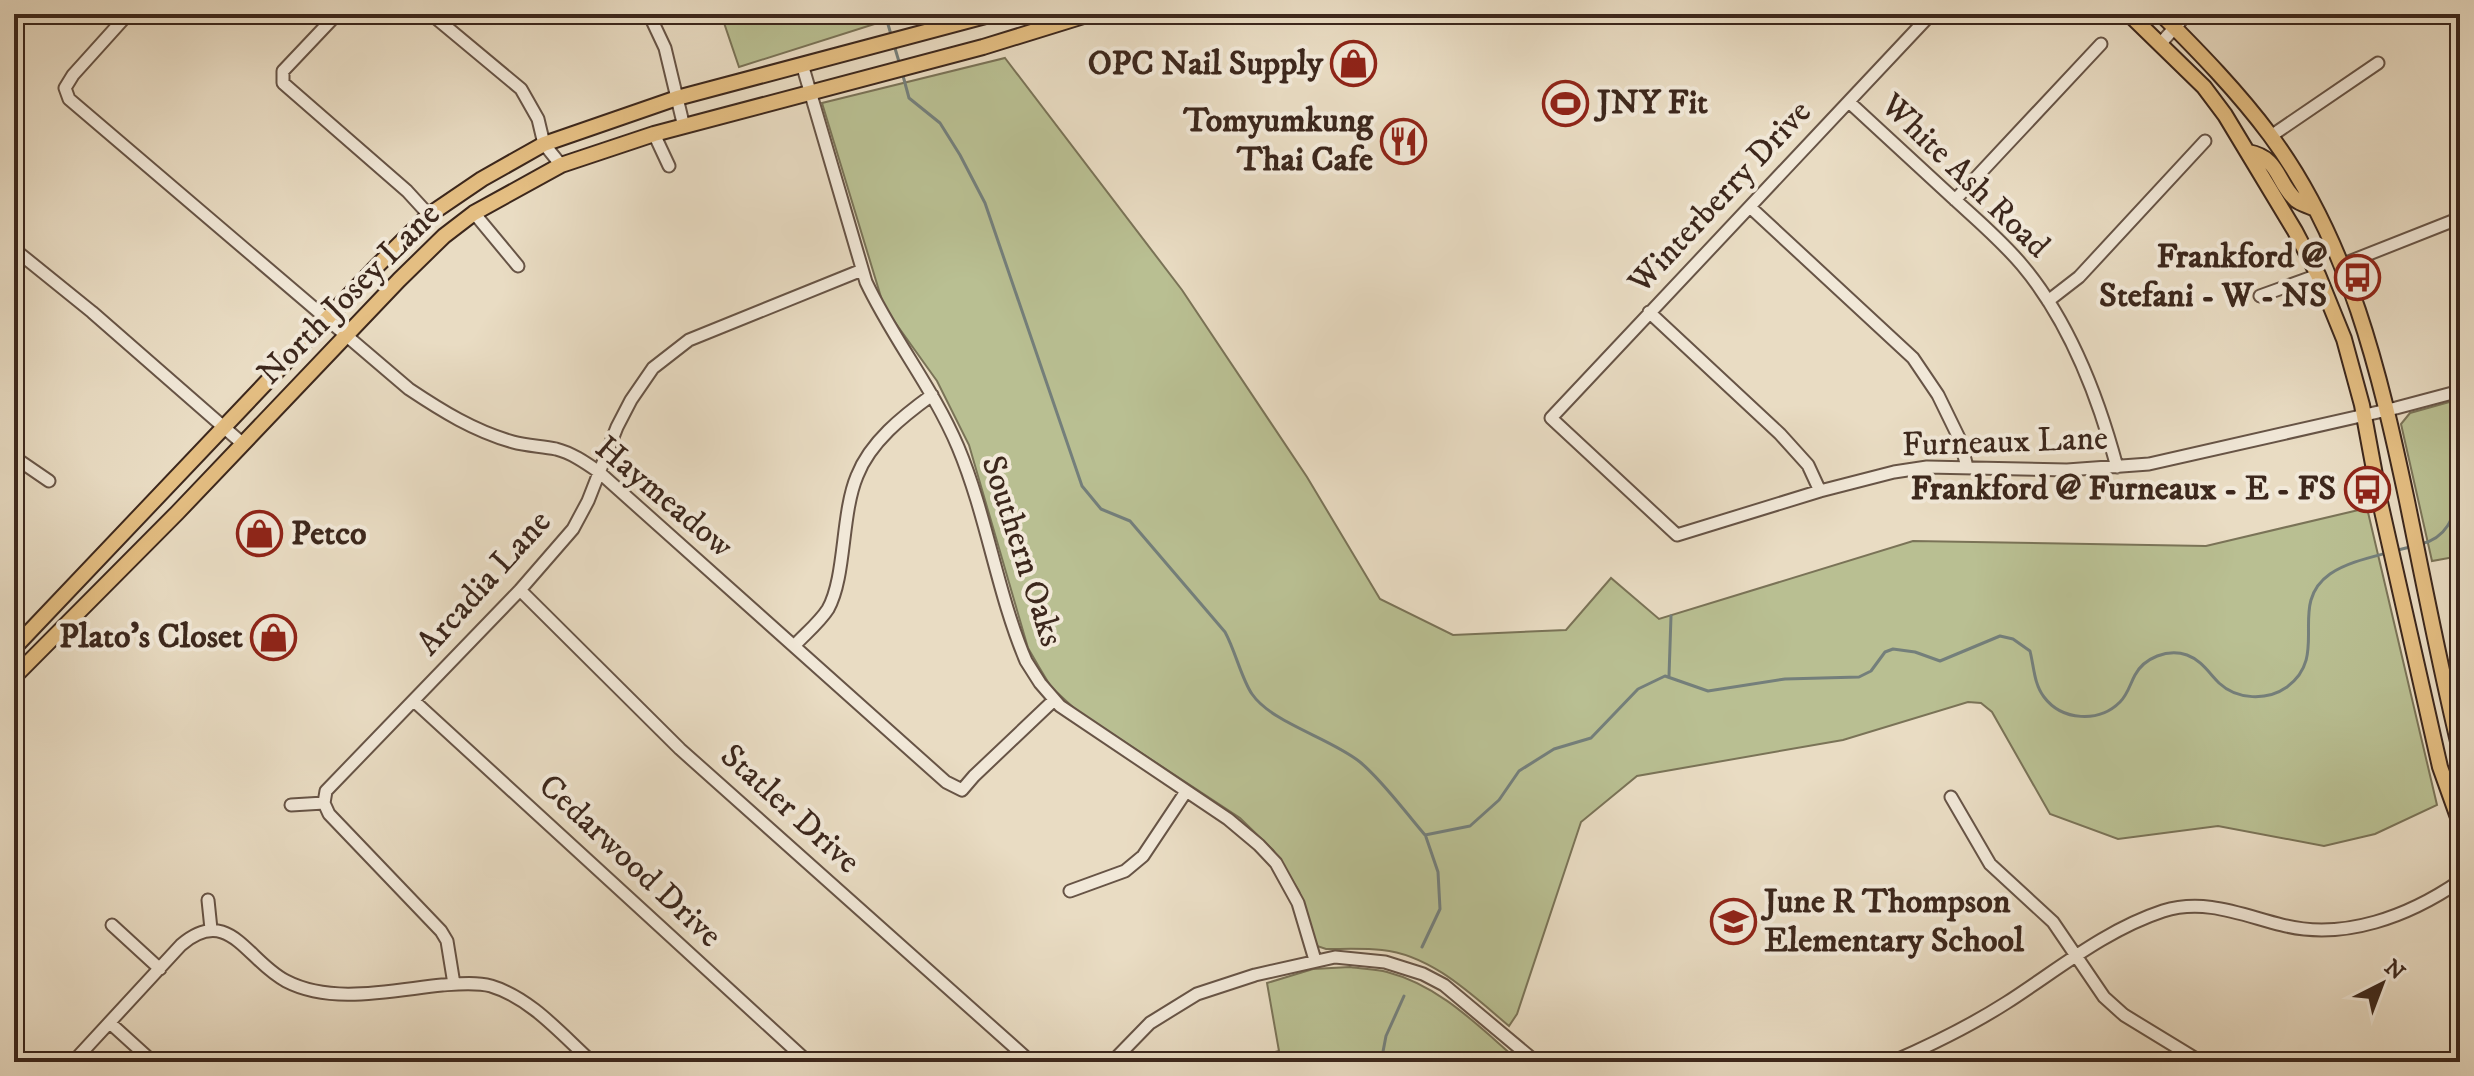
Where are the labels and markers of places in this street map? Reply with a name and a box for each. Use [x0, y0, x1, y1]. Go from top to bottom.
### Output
shop icon: OPC Nail Supply [1330, 40, 1378, 88]
place label: OPC Nail Supply [1088, 43, 1324, 85]
sports icon: JNY Fit [1542, 79, 1590, 127]
place label: JNY Fit [1593, 82, 1708, 124]
place label: Tomyumkung Thai Cafe [1183, 100, 1374, 181]
restaurant icon: Tomyumkung Thai Cafe [1380, 117, 1428, 165]
place label: Frankford @ Stefani - W - NS [2099, 236, 2327, 317]
bus stop icon: Frankford @ Stefani - W - NS [2334, 253, 2382, 301]
bus stop icon: Frankford @ Furneaux - E - FS [2343, 465, 2391, 513]
place label: Frankford @ Furneaux - E - FS [1910, 468, 2336, 510]
shop icon: Petco [236, 510, 284, 558]
place label: Petco [291, 513, 366, 555]
shop icon: Plato's Closet [250, 613, 298, 661]
place label: Plato's Closet [59, 616, 243, 658]
place label: June R Thompson Elementary School [1760, 881, 2025, 962]
school or university icon: June R Thompson Elementary School [1709, 898, 1757, 946]

